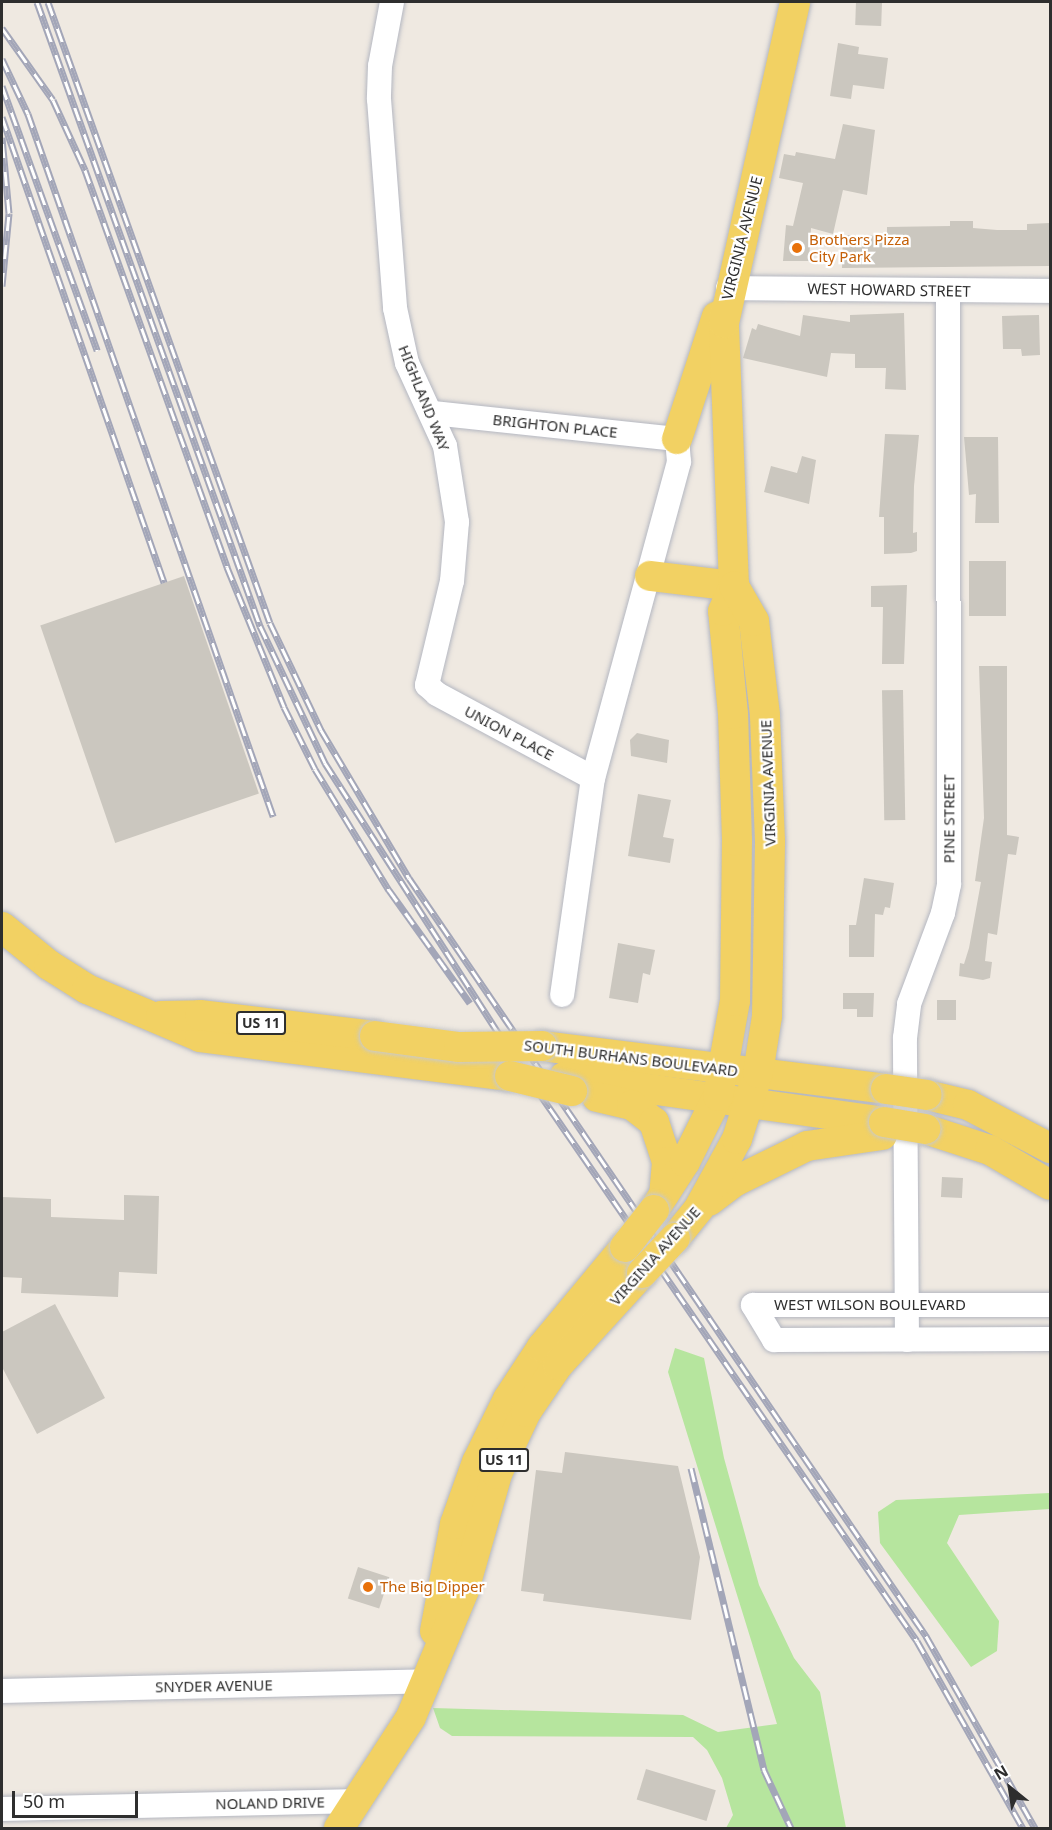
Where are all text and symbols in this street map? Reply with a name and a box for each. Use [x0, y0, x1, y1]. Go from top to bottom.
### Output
street label: VIRGINIA AVENUE [718, 174, 766, 302]
place label: Brothers Pizza City Park [809, 230, 910, 265]
marker: Brothers Pizza City Park [790, 241, 804, 255]
street label: WEST HOWARD STREET [807, 280, 971, 300]
street label: HIGHLAND WAY [395, 342, 453, 454]
street label: BRIGHTON PLACE [492, 411, 618, 441]
street label: UNION PLACE [461, 702, 557, 764]
street label: VIRGINIA AVENUE [757, 720, 779, 846]
street label: PINE STREET [940, 775, 958, 863]
road number: US 11 [236, 1012, 286, 1034]
street label: SOUTH BURHANS BOULEVARD [523, 1036, 739, 1080]
street label: VIRGINIA AVENUE [606, 1203, 704, 1309]
street label: WEST WILSON BOULEVARD [774, 1296, 966, 1314]
road number: US 11 [478, 1449, 530, 1471]
place label: The Big Dipper [380, 1578, 485, 1596]
marker: The Big Dipper [361, 1580, 375, 1594]
street label: SNYDER AVENUE [155, 1676, 273, 1696]
north arrow [980, 1758, 1040, 1818]
text: N [990, 1760, 1012, 1785]
scale bar [15, 1779, 141, 1817]
text: 50 m [23, 1789, 65, 1813]
street label: NOLAND DRIVE [215, 1793, 325, 1813]

